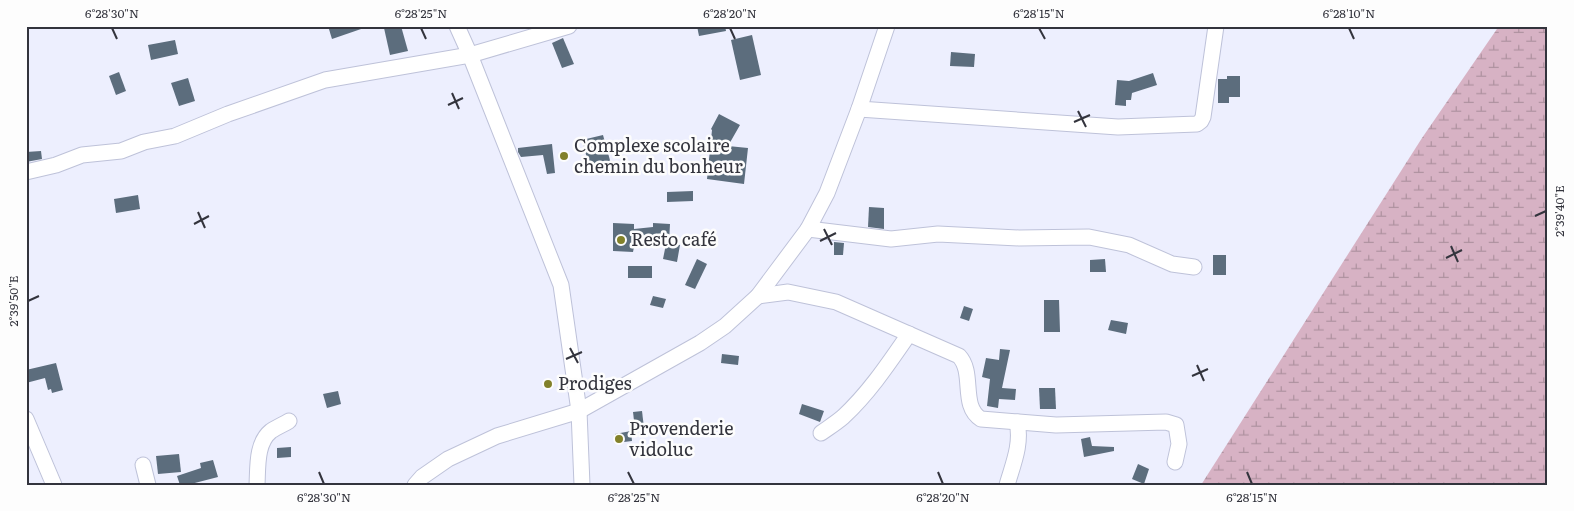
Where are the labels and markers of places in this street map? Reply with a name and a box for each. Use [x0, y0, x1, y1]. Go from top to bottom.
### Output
place label: Complexe scolaire chemin du bonheur [574, 131, 743, 179]
marker: Complexe scolaire chemin du bonheur [558, 150, 570, 162]
place label: Resto café [631, 225, 717, 252]
marker: Resto café [615, 234, 627, 246]
place label: Prodiges [558, 369, 632, 396]
marker: Prodiges [542, 378, 554, 390]
place label: Provenderie vidoluc [629, 414, 733, 462]
marker: Provenderie vidoluc [613, 433, 625, 445]

